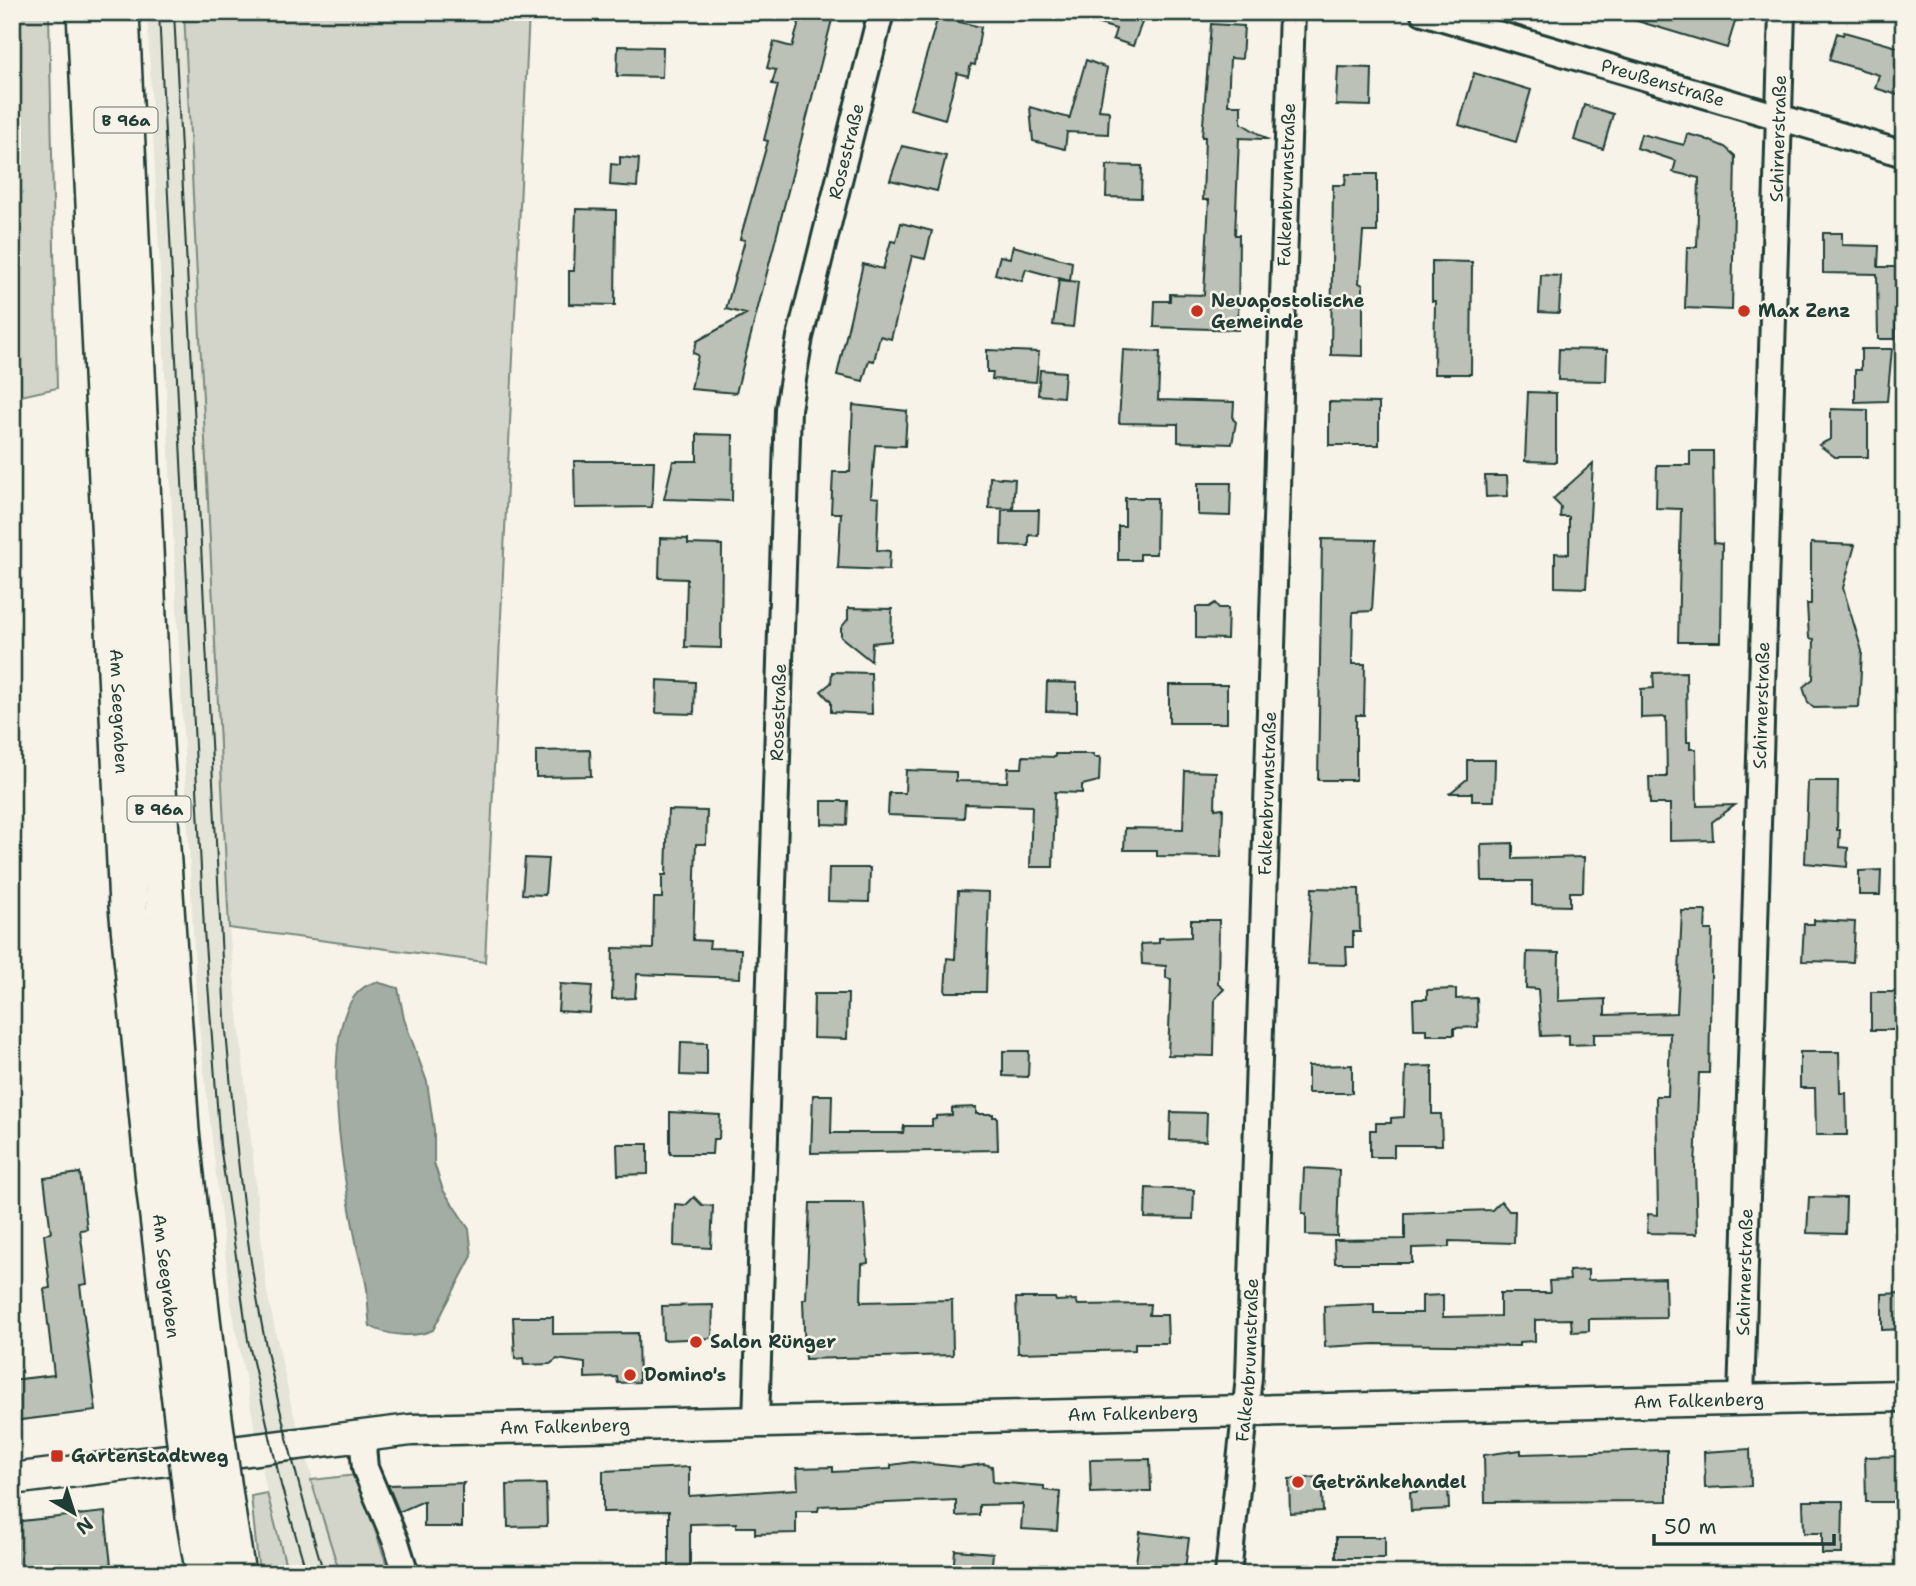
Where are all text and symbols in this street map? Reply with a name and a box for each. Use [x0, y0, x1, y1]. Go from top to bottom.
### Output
street label: Preußenstraße [1598, 53, 1728, 112]
street label: Schirnerstraße [1764, 74, 1792, 203]
street label: Rosestraße [823, 101, 870, 202]
street label: Falkenbrunnstraße [1272, 102, 1301, 267]
road number: B 96a [94, 108, 158, 132]
place label: Neuapostolische Gemeinde [1211, 289, 1365, 334]
place label: Max Zenz [1758, 299, 1850, 323]
marker: Neuapostolische Gemeinde [1189, 303, 1205, 319]
marker: Max Zenz [1736, 303, 1752, 319]
street label: Schirnerstraße [1748, 641, 1775, 769]
street label: Am Seegraben [104, 648, 134, 774]
street label: Rosestraße [765, 663, 792, 762]
street label: Falkenbrunnstraße [1253, 711, 1282, 876]
road number: B 96a [128, 796, 190, 822]
street label: Schirnerstraße [1731, 1208, 1759, 1336]
street label: Am Seegraben [147, 1212, 185, 1340]
street label: Falkenbrunnstraße [1230, 1278, 1264, 1443]
place label: Salon Rünger [710, 1330, 836, 1354]
marker: Salon Rünger [688, 1334, 704, 1350]
place label: Domino's [644, 1363, 726, 1387]
marker: Domino's [622, 1367, 638, 1383]
street label: Am Falkenberg [1633, 1387, 1764, 1414]
street label: Am Falkenberg [1067, 1400, 1198, 1427]
street label: Am Falkenberg [500, 1413, 630, 1440]
place label: Gartenstadtweg [71, 1444, 229, 1468]
marker: Gartenstadtweg [49, 1448, 65, 1464]
place label: Getränkehandel [1312, 1470, 1466, 1494]
marker: Getränkehandel [1290, 1474, 1306, 1490]
north arrow [38, 1478, 108, 1548]
scale bar [1654, 1502, 1834, 1546]
text: N [71, 1511, 98, 1540]
text: 50 m [1664, 1513, 1717, 1541]

